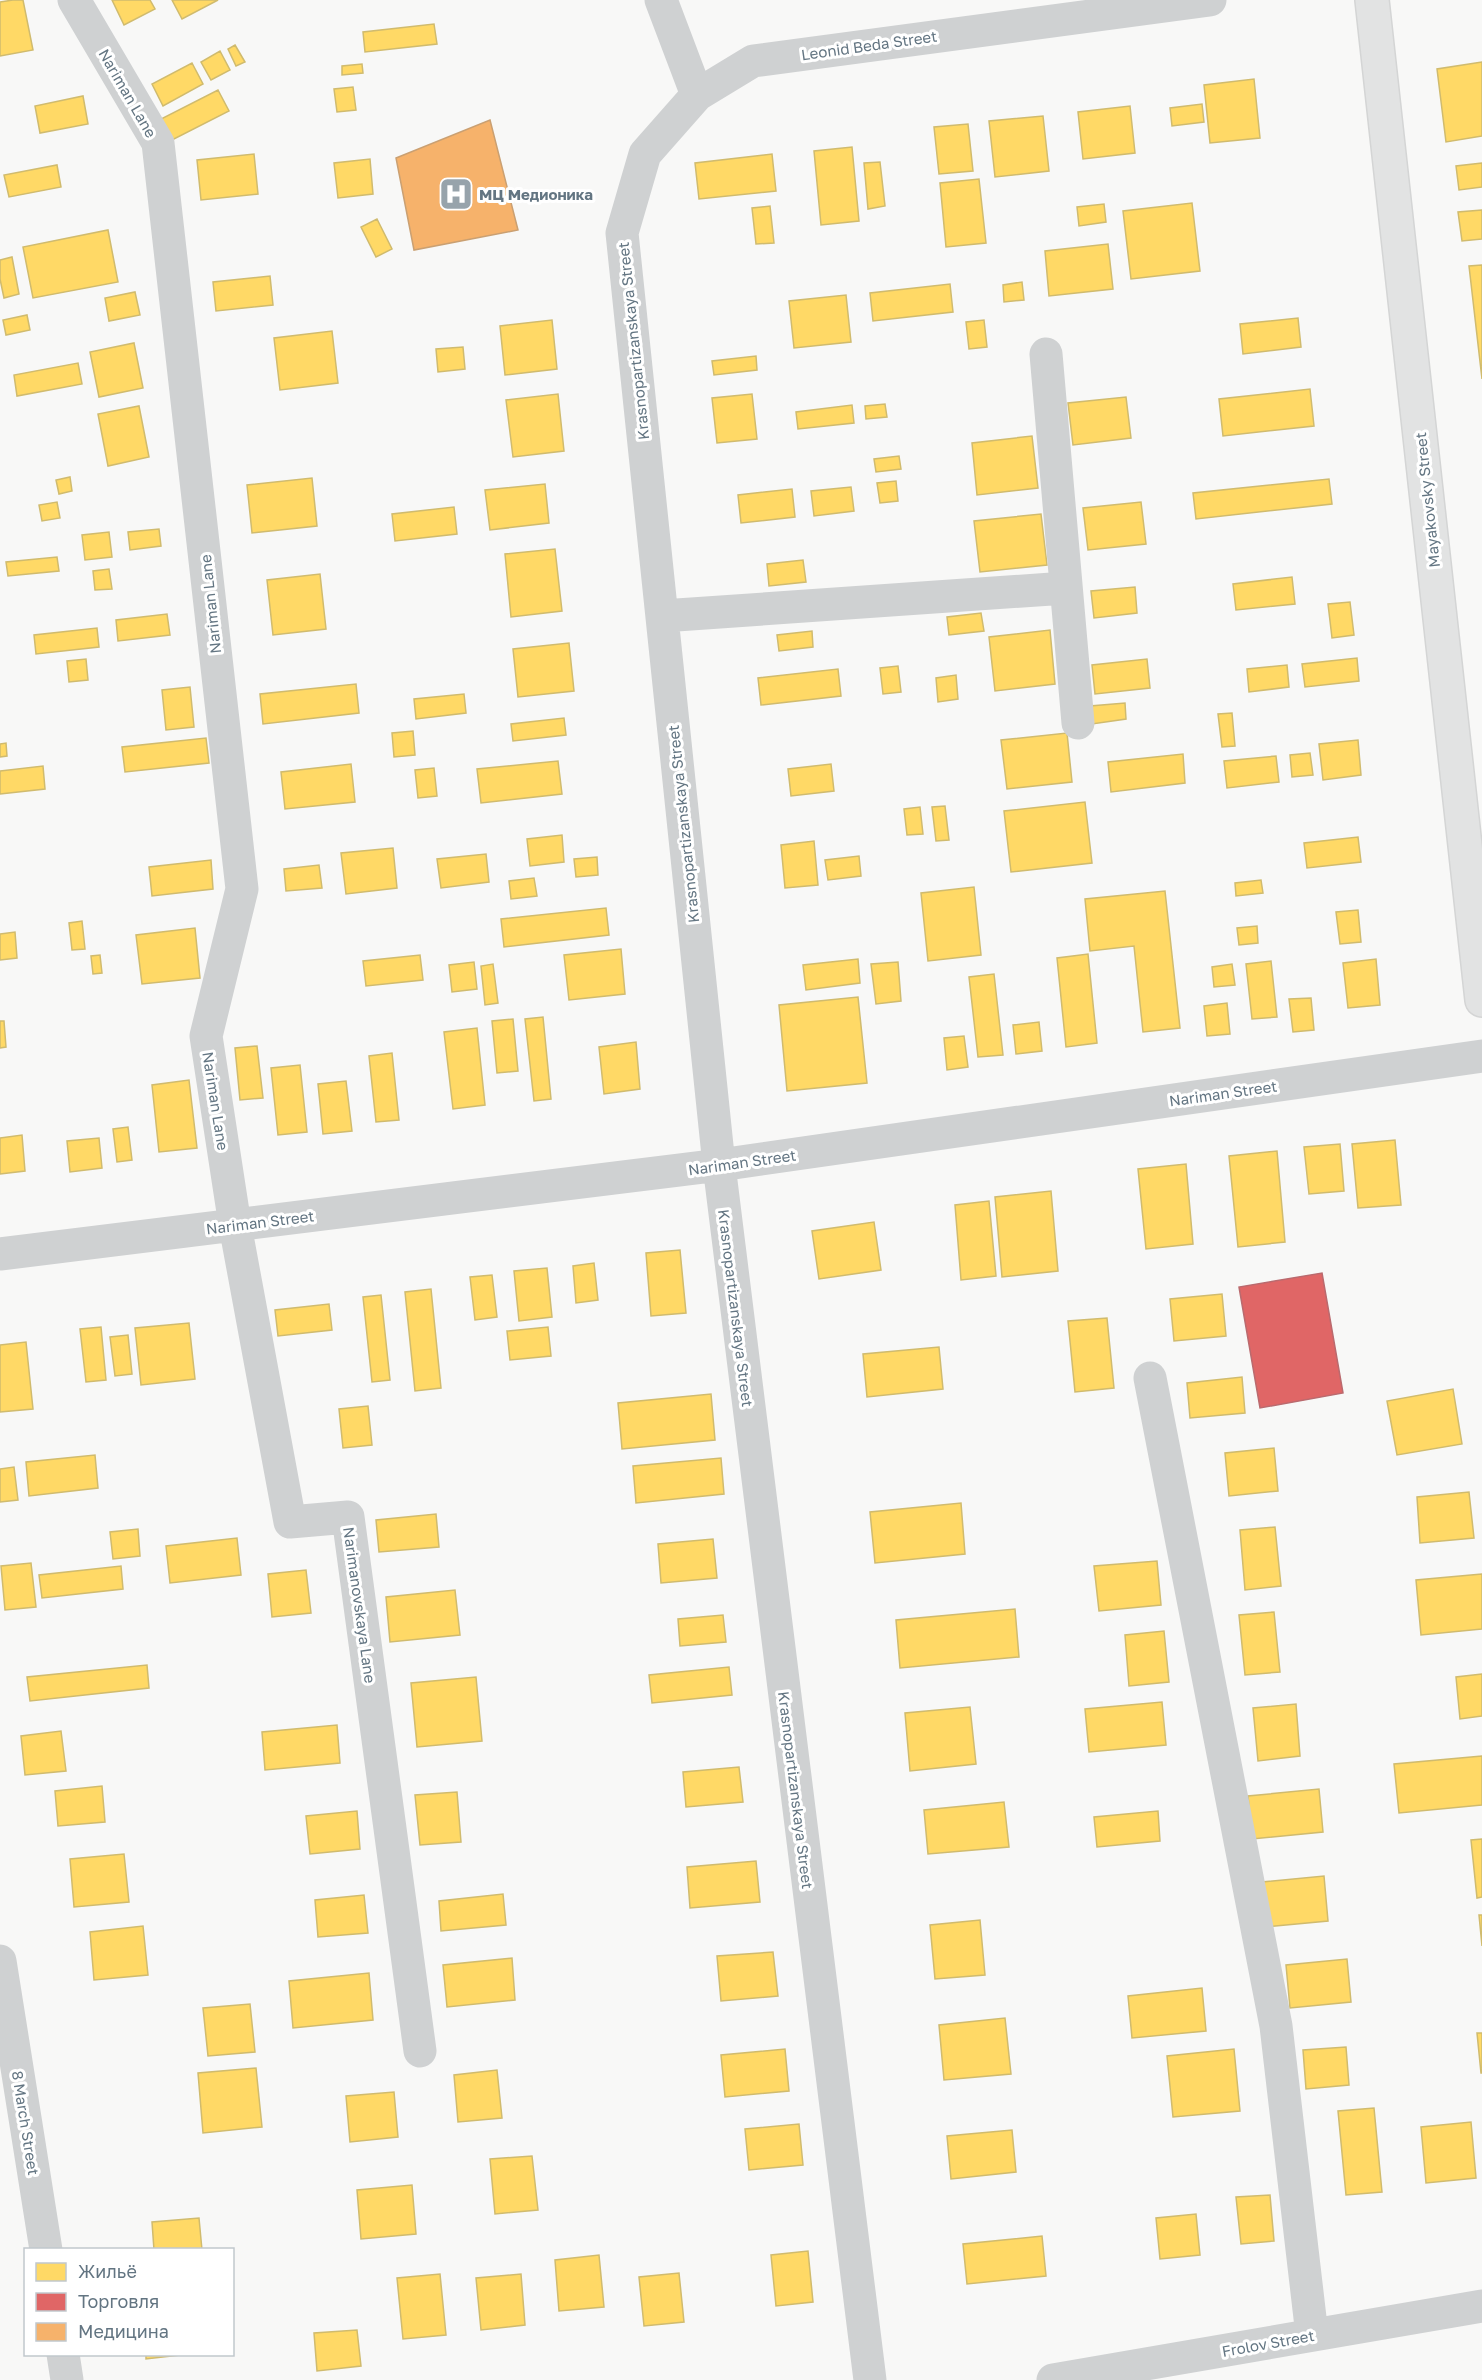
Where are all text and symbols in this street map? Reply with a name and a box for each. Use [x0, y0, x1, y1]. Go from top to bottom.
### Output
street label: Leonid Beda Street [800, 27, 938, 63]
street label: Nariman Lane [95, 45, 161, 141]
hospital icon: МЦ Медионика [438, 176, 474, 212]
place label: МЦ Медионика [479, 185, 593, 203]
street label: Krasnopartizanskaya Street [614, 241, 652, 441]
street label: Mayakovsky Street [1411, 431, 1443, 569]
street label: Nariman Lane [196, 553, 224, 654]
street label: Krasnopartizanskaya Street [664, 724, 702, 924]
street label: Nariman Lane [199, 1050, 233, 1152]
street label: Nariman Street [1168, 1077, 1278, 1109]
street label: Nariman Street [687, 1146, 797, 1178]
street label: Nariman Street [205, 1206, 315, 1238]
street label: Krasnopartizanskaya Street [715, 1208, 757, 1408]
street label: Narimanovskaya Lane [340, 1526, 380, 1685]
street label: Krasnopartizanskaya Street [775, 1690, 817, 1890]
street label: 8 March Street [9, 2069, 43, 2177]
legend [24, 2248, 234, 2356]
text: Жильё [78, 2260, 137, 2282]
text: Торговля [78, 2290, 159, 2312]
text: Медицина [78, 2320, 169, 2342]
street label: Frolov Street [1220, 2326, 1316, 2360]

